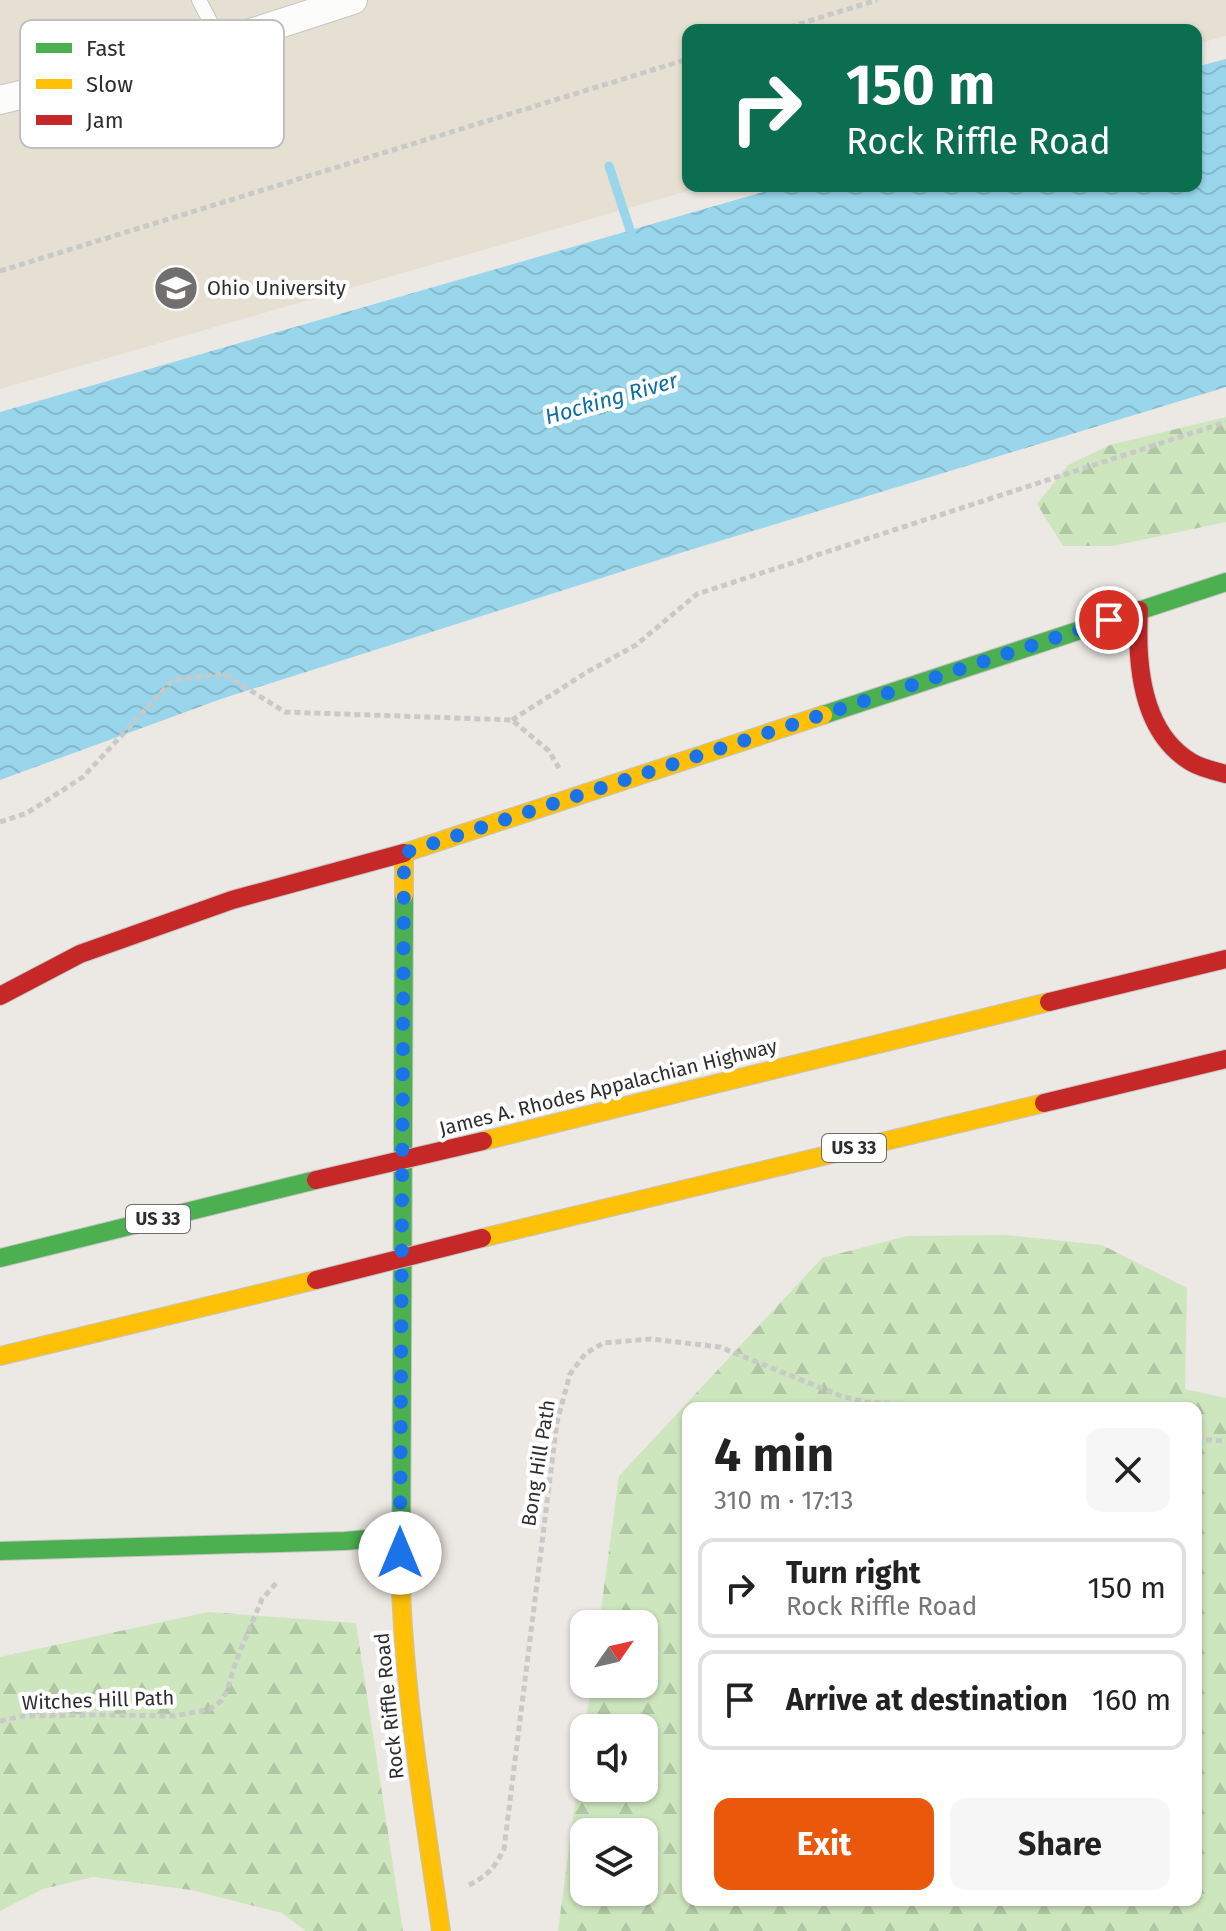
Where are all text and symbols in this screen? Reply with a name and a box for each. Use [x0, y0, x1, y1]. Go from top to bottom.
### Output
legend [20, 20, 284, 148]
text: Fast [86, 35, 126, 62]
text: 150 m [846, 52, 995, 119]
icon: right [714, 56, 818, 160]
text: Slow [86, 71, 133, 98]
text: Jam [86, 107, 124, 134]
text: Rock Riffle Road [846, 120, 1111, 164]
school or university icon: Ohio University [152, 264, 200, 312]
place label: Ohio University [207, 276, 346, 300]
water label: Hocking River [542, 366, 681, 430]
pin [1075, 586, 1143, 654]
icon: arrive [1087, 598, 1131, 642]
street label: James A. Rhodes Appalachian Highway [437, 1033, 780, 1141]
road number: US 33 [822, 1134, 886, 1162]
road number: US 33 [126, 1205, 190, 1233]
street label: Bong Hill Path [516, 1398, 560, 1528]
text: 4 min [714, 1426, 834, 1484]
button: close [1086, 1428, 1170, 1512]
text: 310 m · 17:13 [714, 1485, 854, 1516]
position arrow [358, 1511, 442, 1595]
text: Turn right [786, 1555, 921, 1591]
icon: right [718, 1566, 762, 1610]
text: 150 m [1088, 1570, 1166, 1606]
text: Rock Riffle Road [786, 1591, 977, 1622]
north arrow [570, 1610, 658, 1698]
map controls [570, 1610, 658, 1906]
street label: Rock Riffle Road [369, 1632, 409, 1780]
icon: arrive [718, 1678, 762, 1722]
text: Arrive at destination [786, 1682, 1068, 1718]
text: 160 m [1092, 1682, 1171, 1718]
street label: Witches Hill Path [21, 1685, 175, 1715]
button: sound [570, 1714, 658, 1802]
button: Exit [714, 1798, 934, 1890]
button: Share [950, 1798, 1170, 1890]
button: layers [570, 1818, 658, 1906]

